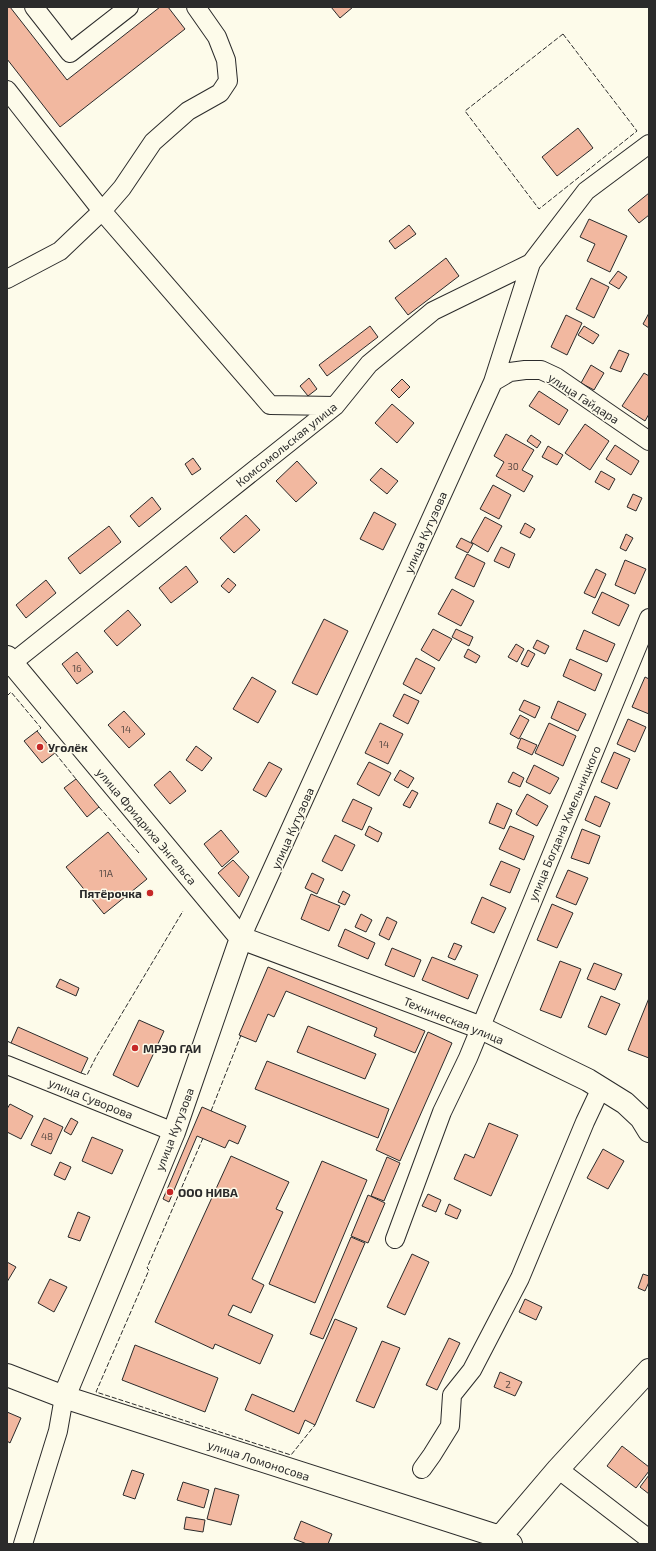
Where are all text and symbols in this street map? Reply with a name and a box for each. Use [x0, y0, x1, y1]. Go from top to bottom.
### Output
street label: улица Гайдара [545, 370, 622, 427]
street label: Комсомольская улица [233, 399, 340, 490]
house number: 30 [507, 460, 519, 472]
street label: улица Кутузова [401, 489, 450, 575]
house number: 16 [72, 662, 82, 674]
house number: 14 [121, 723, 131, 735]
house number: 14 [379, 738, 389, 750]
place label: Уголёк [48, 740, 88, 754]
marker: Уголёк [35, 742, 45, 752]
street label: улица Богдана Хмельницкого [525, 743, 604, 903]
street label: улица Фридриха Энгельса [93, 765, 200, 888]
street label: улица Кутузова [268, 785, 317, 871]
house number: 11А [99, 867, 114, 879]
place label: Пятёрочка [79, 886, 142, 900]
marker: Пятёрочка [145, 888, 155, 898]
street label: Техническая улица [401, 993, 506, 1047]
place label: МРЭО ГАИ [143, 1041, 201, 1055]
marker: МРЭО ГАИ [130, 1043, 140, 1053]
street label: улица Суворова [46, 1075, 135, 1122]
street label: улица Кутузова [152, 1085, 197, 1173]
house number: 48 [41, 1130, 53, 1142]
place label: ООО НИВА [178, 1185, 238, 1199]
marker: ООО НИВА [165, 1187, 175, 1197]
house number: 2 [505, 1378, 511, 1390]
street label: улица Ломоносова [206, 1437, 312, 1484]

